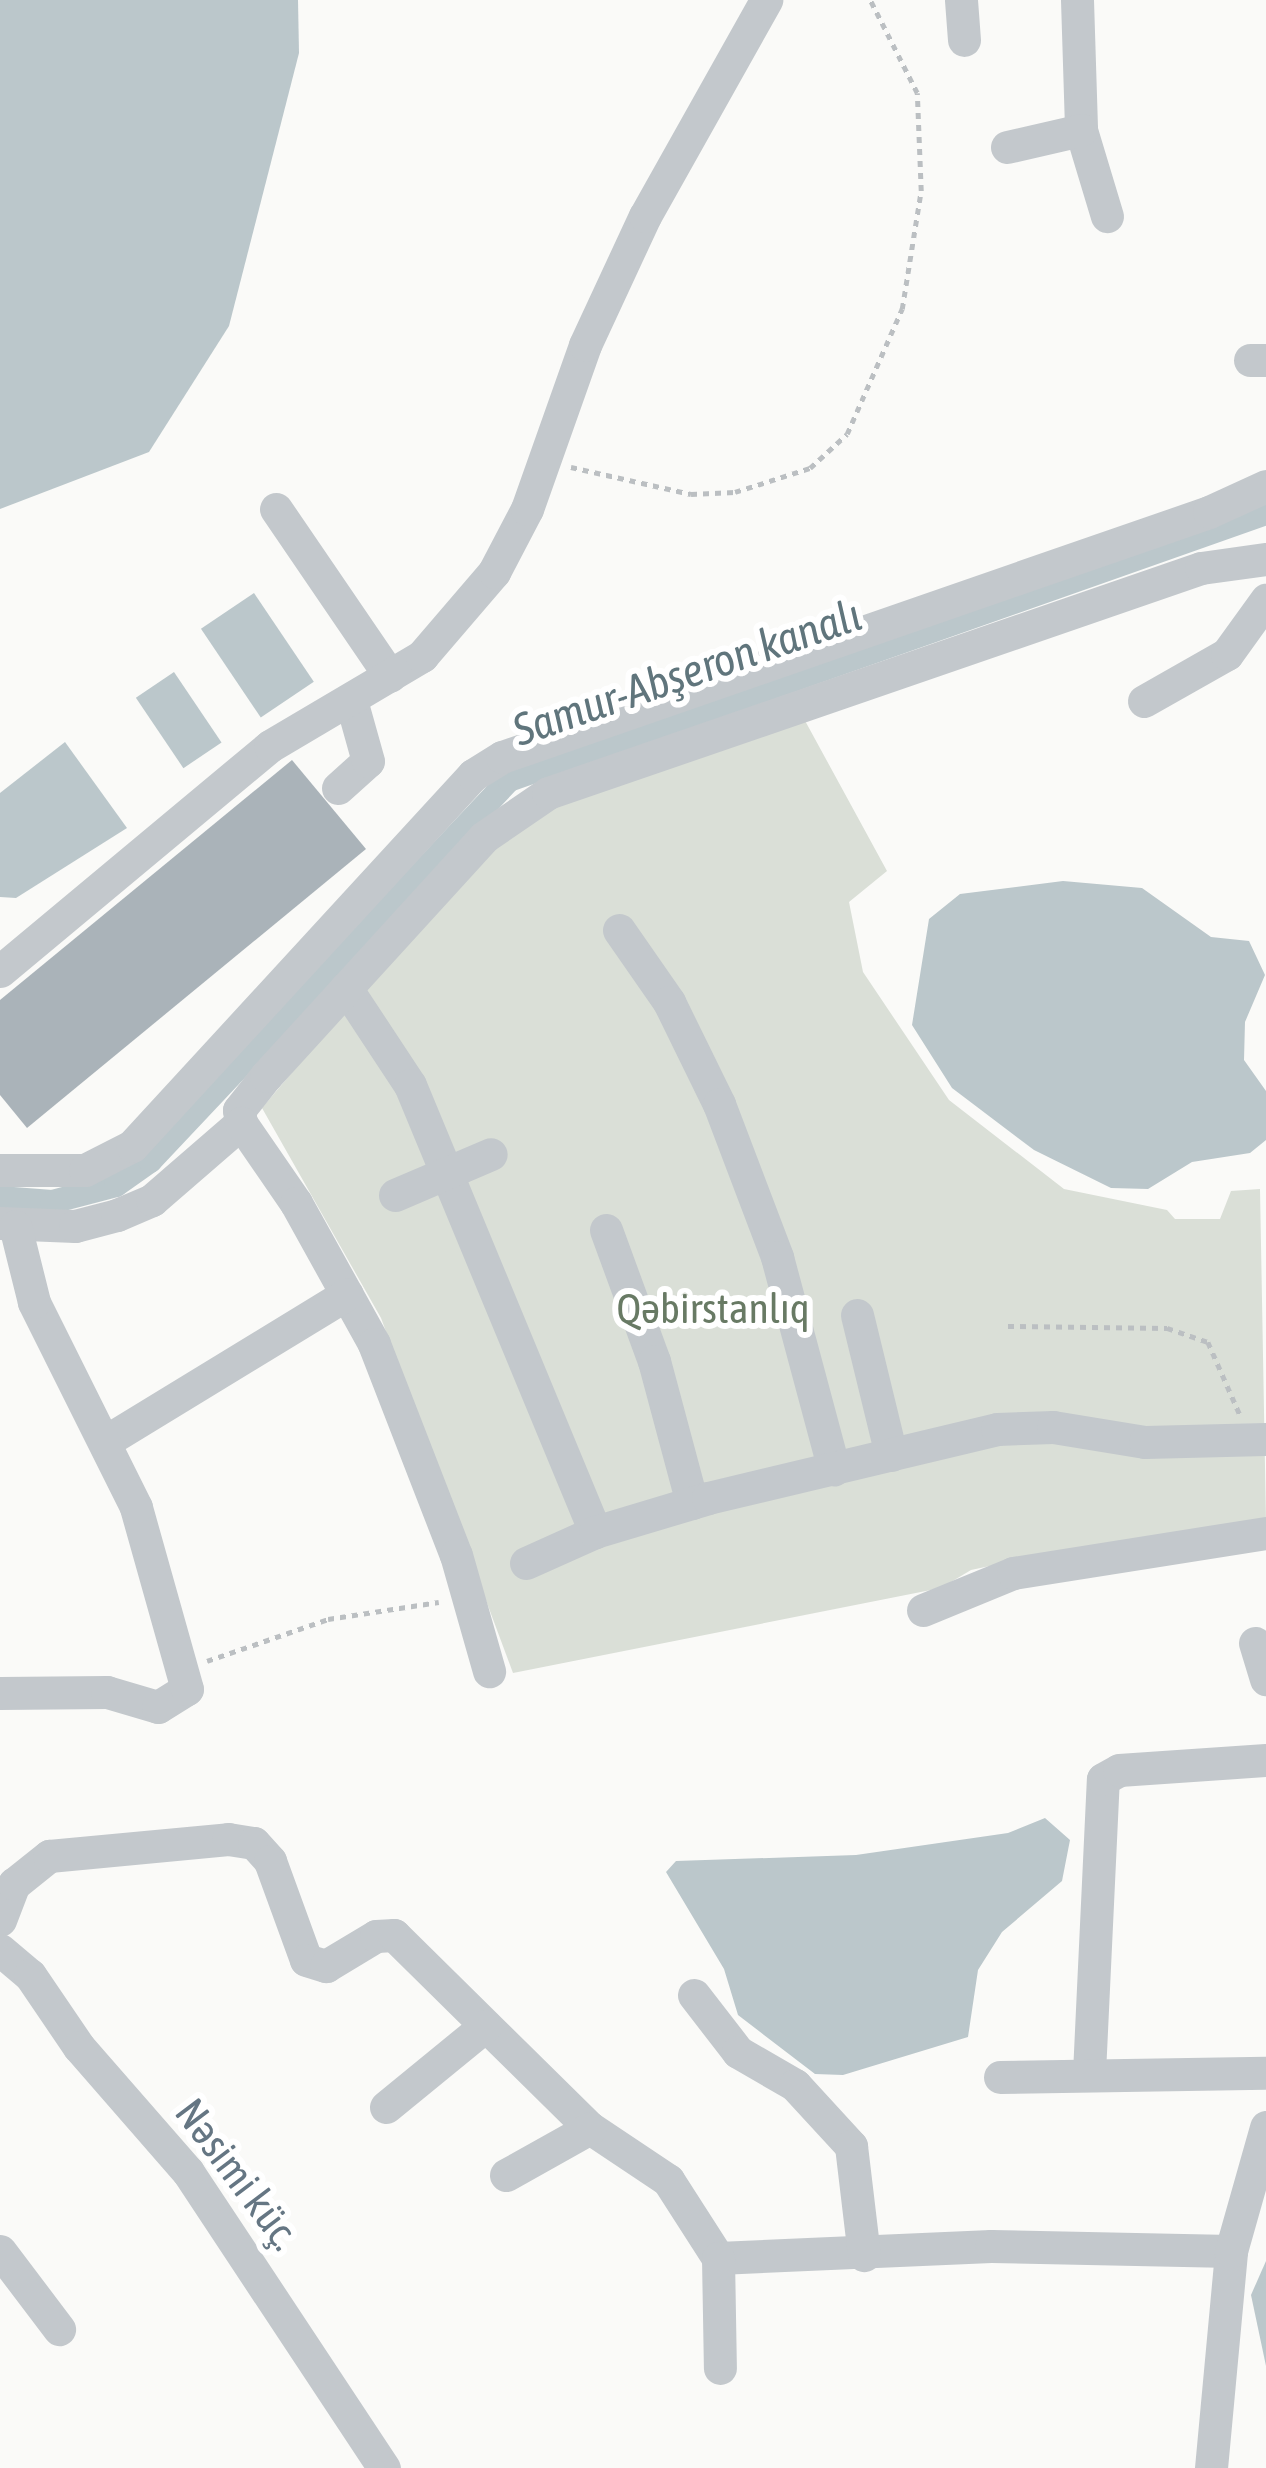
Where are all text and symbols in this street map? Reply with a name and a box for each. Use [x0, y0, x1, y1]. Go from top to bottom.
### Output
water label: Samur-Abşeron kanalı [506, 588, 868, 758]
park label: Qəbirstanlıq [616, 1283, 810, 1333]
street label: Nəsimi küç. [165, 2089, 311, 2259]

